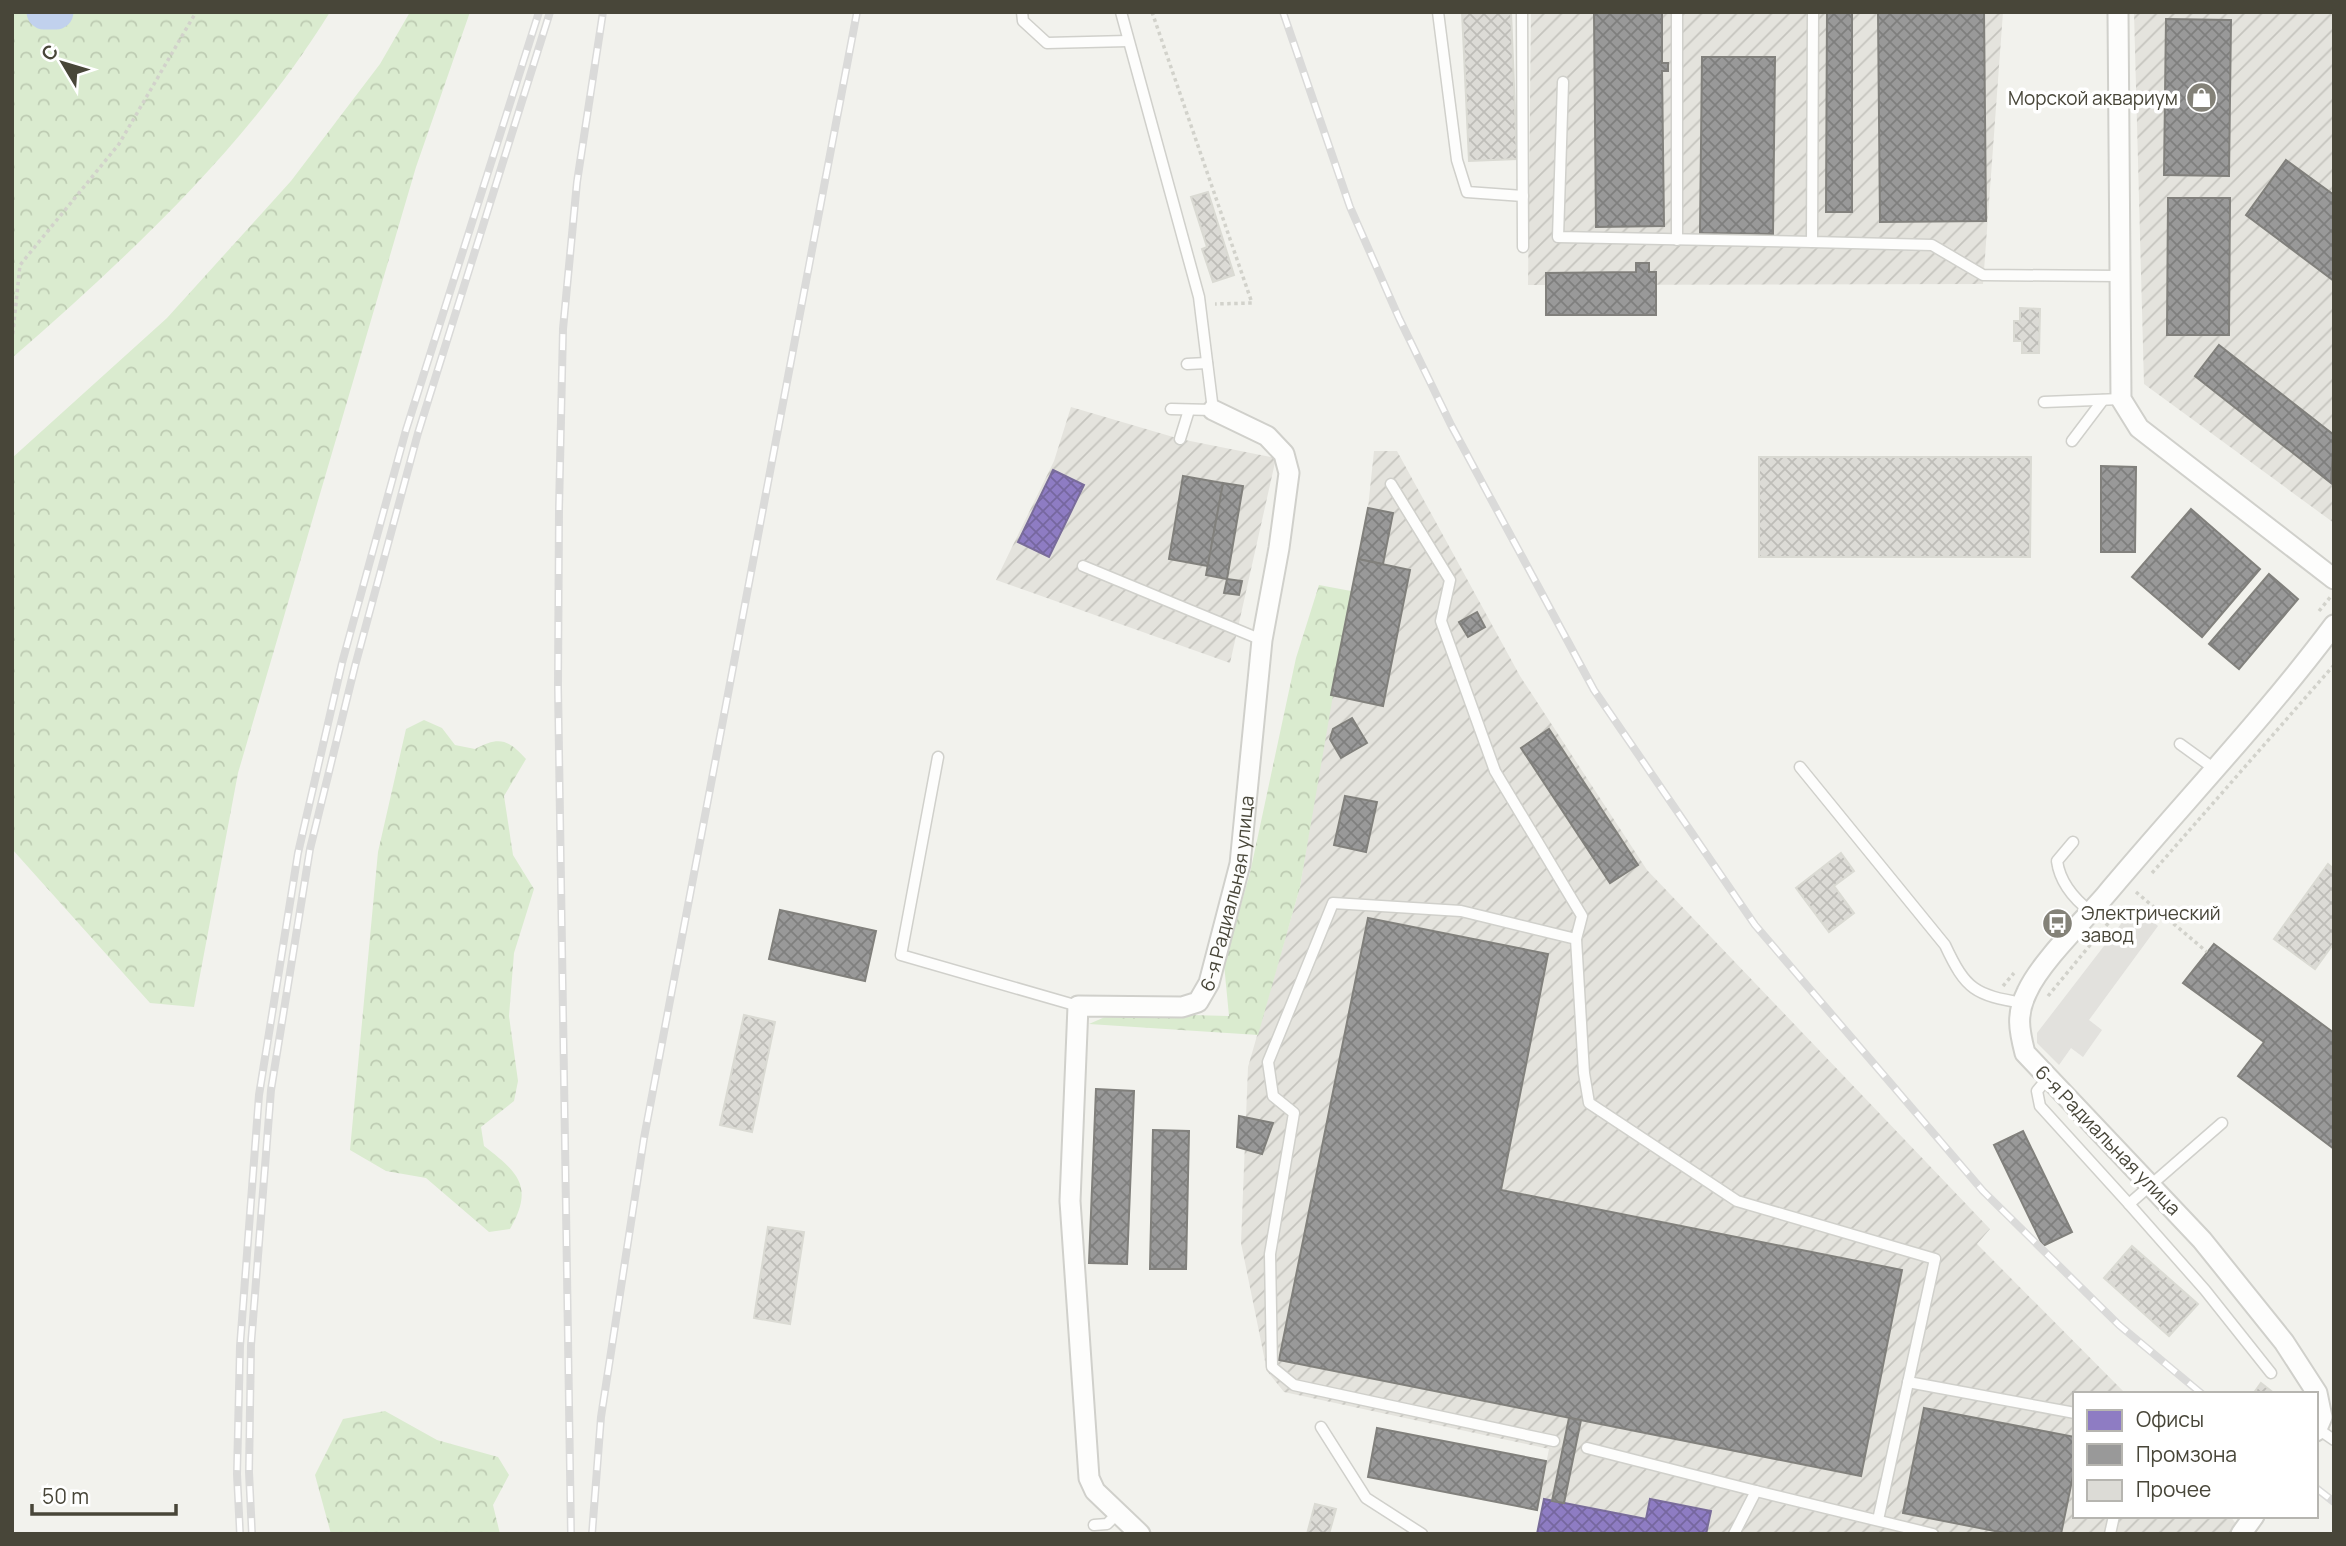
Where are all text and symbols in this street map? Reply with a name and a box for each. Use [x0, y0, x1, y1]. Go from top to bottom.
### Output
north arrow [28, 28, 98, 98]
text: С [35, 39, 64, 66]
shop icon: Морской аквариум [2184, 81, 2218, 115]
place label: Морской аквариум [2008, 85, 2178, 111]
street label: 6-я Радиальная улица [1194, 794, 1260, 996]
place label: Электрический завод [2081, 900, 2221, 948]
bus stop icon: Электрический завод [2041, 907, 2075, 941]
street label: 6-я Радиальная улица [2029, 1059, 2187, 1221]
legend [2073, 1392, 2318, 1518]
text: Офисы [2136, 1405, 2204, 1433]
text: Промзона [2136, 1440, 2237, 1468]
scale bar [32, 1472, 175, 1516]
text: Прочее [2136, 1475, 2211, 1503]
text: 50 m [42, 1482, 89, 1510]

